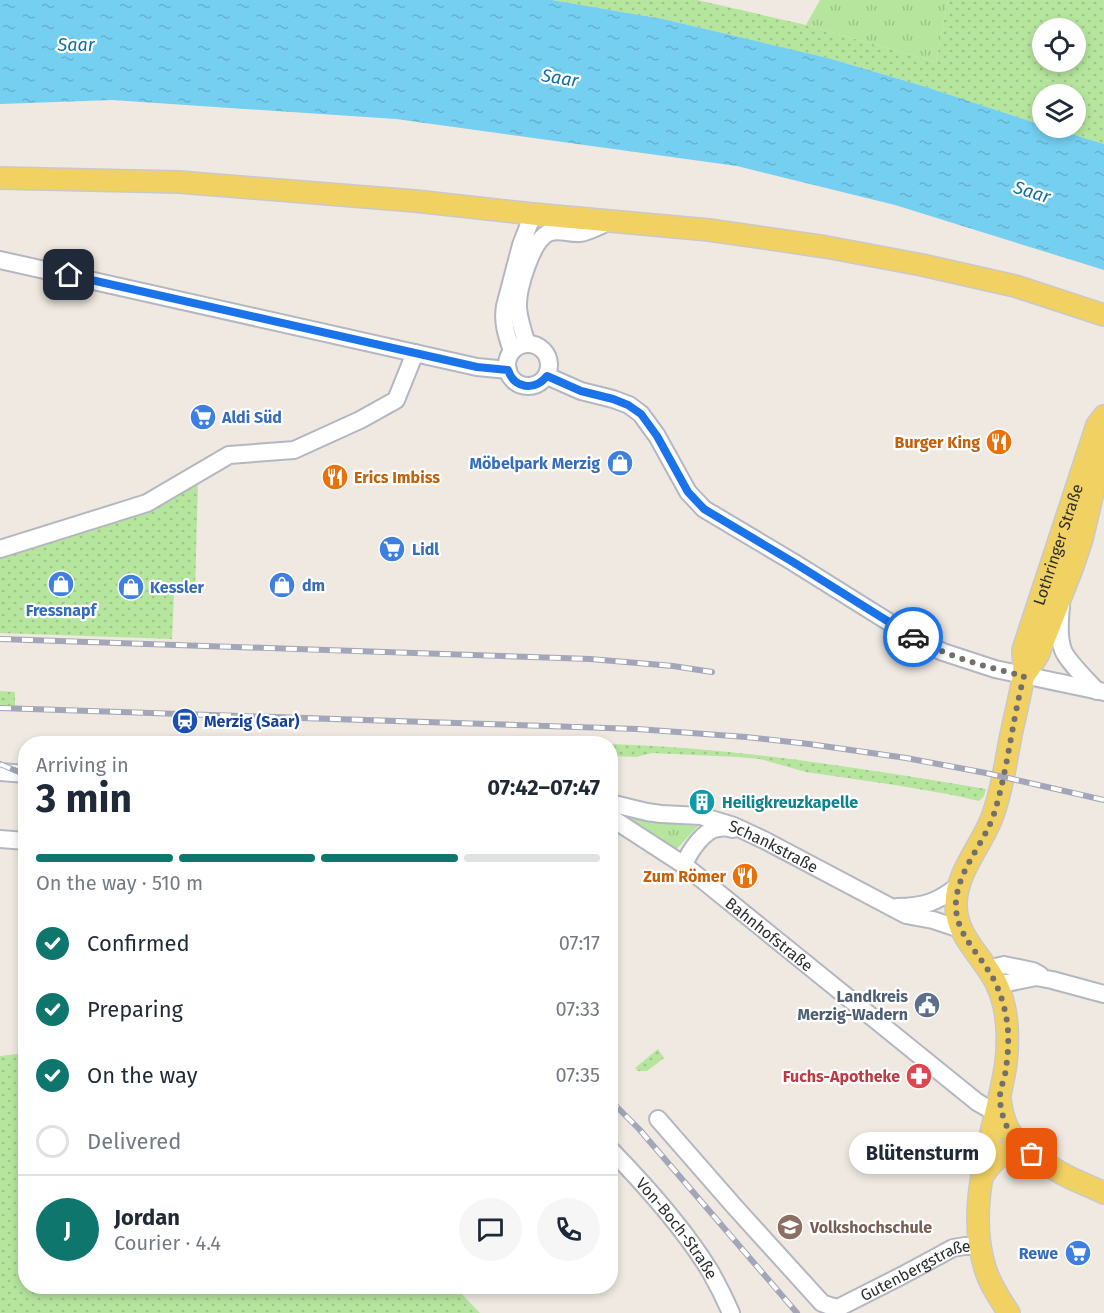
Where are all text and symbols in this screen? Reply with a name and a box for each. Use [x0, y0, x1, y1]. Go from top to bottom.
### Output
map controls [1032, 18, 1086, 138]
button: locate [1032, 18, 1086, 72]
water label: Saar [56, 34, 96, 56]
water label: Saar [539, 64, 581, 92]
button: layers [1032, 84, 1086, 138]
water label: Saar [1010, 176, 1054, 208]
pin [43, 249, 94, 300]
icon: home [52, 258, 85, 291]
supermarket icon: Aldi Süd [188, 402, 218, 432]
place label: Aldi Süd [221, 408, 282, 427]
restaurant icon: Burger King [984, 427, 1014, 457]
place label: Burger King [895, 433, 980, 452]
shop icon: Möbelpark Merzig [605, 448, 635, 478]
place label: Möbelpark Merzig [469, 454, 600, 473]
restaurant icon: Erics Imbiss [320, 462, 350, 492]
place label: Erics Imbiss [354, 468, 440, 487]
street label: Lothringer Straße [1029, 481, 1086, 608]
supermarket icon: Lidl [377, 534, 407, 564]
place label: Lidl [412, 540, 439, 559]
shop icon: Fressnapf [46, 569, 76, 599]
shop icon: dm [267, 570, 297, 600]
shop icon: Kessler [116, 572, 146, 602]
place label: dm [302, 576, 325, 595]
place label: Kessler [150, 578, 205, 597]
place label: Fressnapf [26, 601, 98, 620]
courier [883, 607, 943, 667]
icon: car [897, 621, 930, 654]
station icon: Merzig (Saar) [170, 706, 200, 736]
place label: Merzig (Saar) [204, 712, 300, 731]
text: Arriving in [36, 753, 129, 777]
text: 07:42–07:47 [487, 774, 600, 801]
text: 3 min [36, 776, 132, 822]
building icon: Heiligkreuzkapelle [687, 787, 717, 817]
place label: Heiligkreuzkapelle [722, 793, 858, 812]
street label: Schankstraße [727, 816, 822, 876]
restaurant icon: Zum Römer [730, 861, 760, 891]
place label: Zum Römer [643, 867, 727, 886]
text: On the way · 510 m [36, 871, 203, 895]
street label: Bahnhofstraße [722, 893, 817, 975]
icon: check [36, 927, 69, 960]
text: Confirmed [87, 930, 190, 957]
text: 07:17 [559, 931, 600, 955]
place label: Landkreis Merzig-Wadern [797, 987, 908, 1024]
public building icon: Landkreis Merzig-Wadern [912, 990, 942, 1020]
icon: check [36, 993, 69, 1026]
text: Preparing [87, 996, 183, 1023]
text: 07:33 [555, 997, 600, 1021]
icon: check [36, 1059, 69, 1092]
pharmacy icon: Fuchs-Apotheke [904, 1061, 934, 1091]
text: On the way [87, 1062, 198, 1089]
text: 07:35 [555, 1063, 600, 1087]
place label: Fuchs-Apotheke [783, 1067, 900, 1086]
text: Delivered [87, 1128, 182, 1155]
pin [1006, 1128, 1057, 1179]
callout: Blütensturm [849, 1133, 996, 1175]
icon: bag [1015, 1137, 1048, 1170]
text: Blütensturm [866, 1141, 979, 1165]
street label: Von-Boch-Straße [632, 1174, 722, 1282]
button: chat [459, 1198, 522, 1261]
button: phone [537, 1198, 600, 1261]
text: Jordan [114, 1204, 180, 1231]
school or university icon: Volkshochschule [775, 1212, 805, 1242]
text: J [64, 1216, 71, 1243]
place label: Volkshochschule [809, 1218, 932, 1237]
text: Courier · 4.4 [114, 1231, 221, 1255]
street label: Gutenbergstraße [857, 1237, 971, 1305]
supermarket icon: Rewe [1063, 1238, 1093, 1268]
place label: Rewe [1019, 1244, 1058, 1263]

